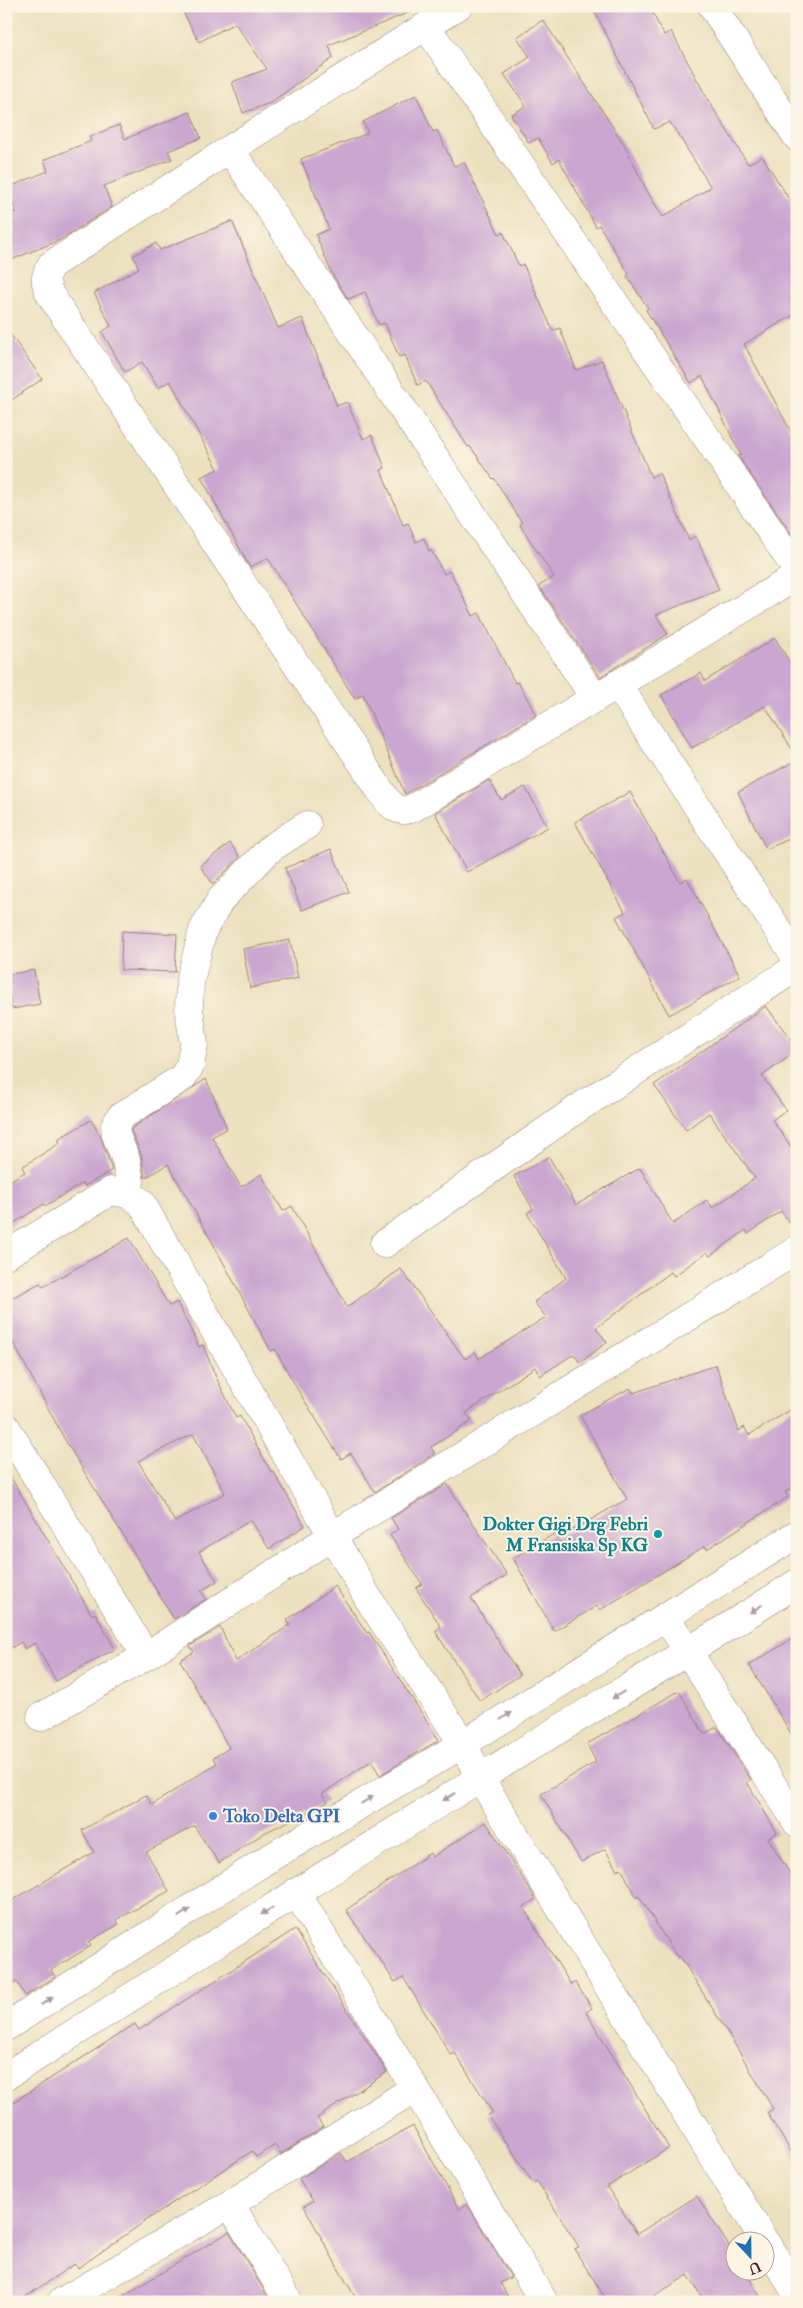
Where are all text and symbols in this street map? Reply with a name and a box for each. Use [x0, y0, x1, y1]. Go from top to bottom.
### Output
place label: Dokter Gigi Drg Febri M Fransiska Sp KG [483, 1513, 648, 1557]
marker: Dokter Gigi Drg Febri M Fransiska Sp KG [652, 1528, 664, 1540]
one-way arrow [749, 1604, 762, 1614]
one-way arrow [611, 1691, 624, 1700]
one-way arrow [500, 1712, 513, 1721]
one-way arrow [442, 1793, 455, 1802]
one-way arrow [361, 1796, 374, 1805]
place label: Toko Delta GPI [222, 1805, 340, 1828]
marker: Toko Delta GPI [207, 1810, 219, 1822]
one-way arrow [260, 1907, 273, 1916]
one-way arrow [178, 1908, 191, 1918]
one-way arrow [41, 1996, 54, 2005]
north arrow [726, 2230, 776, 2280]
text: U [746, 2258, 763, 2278]

